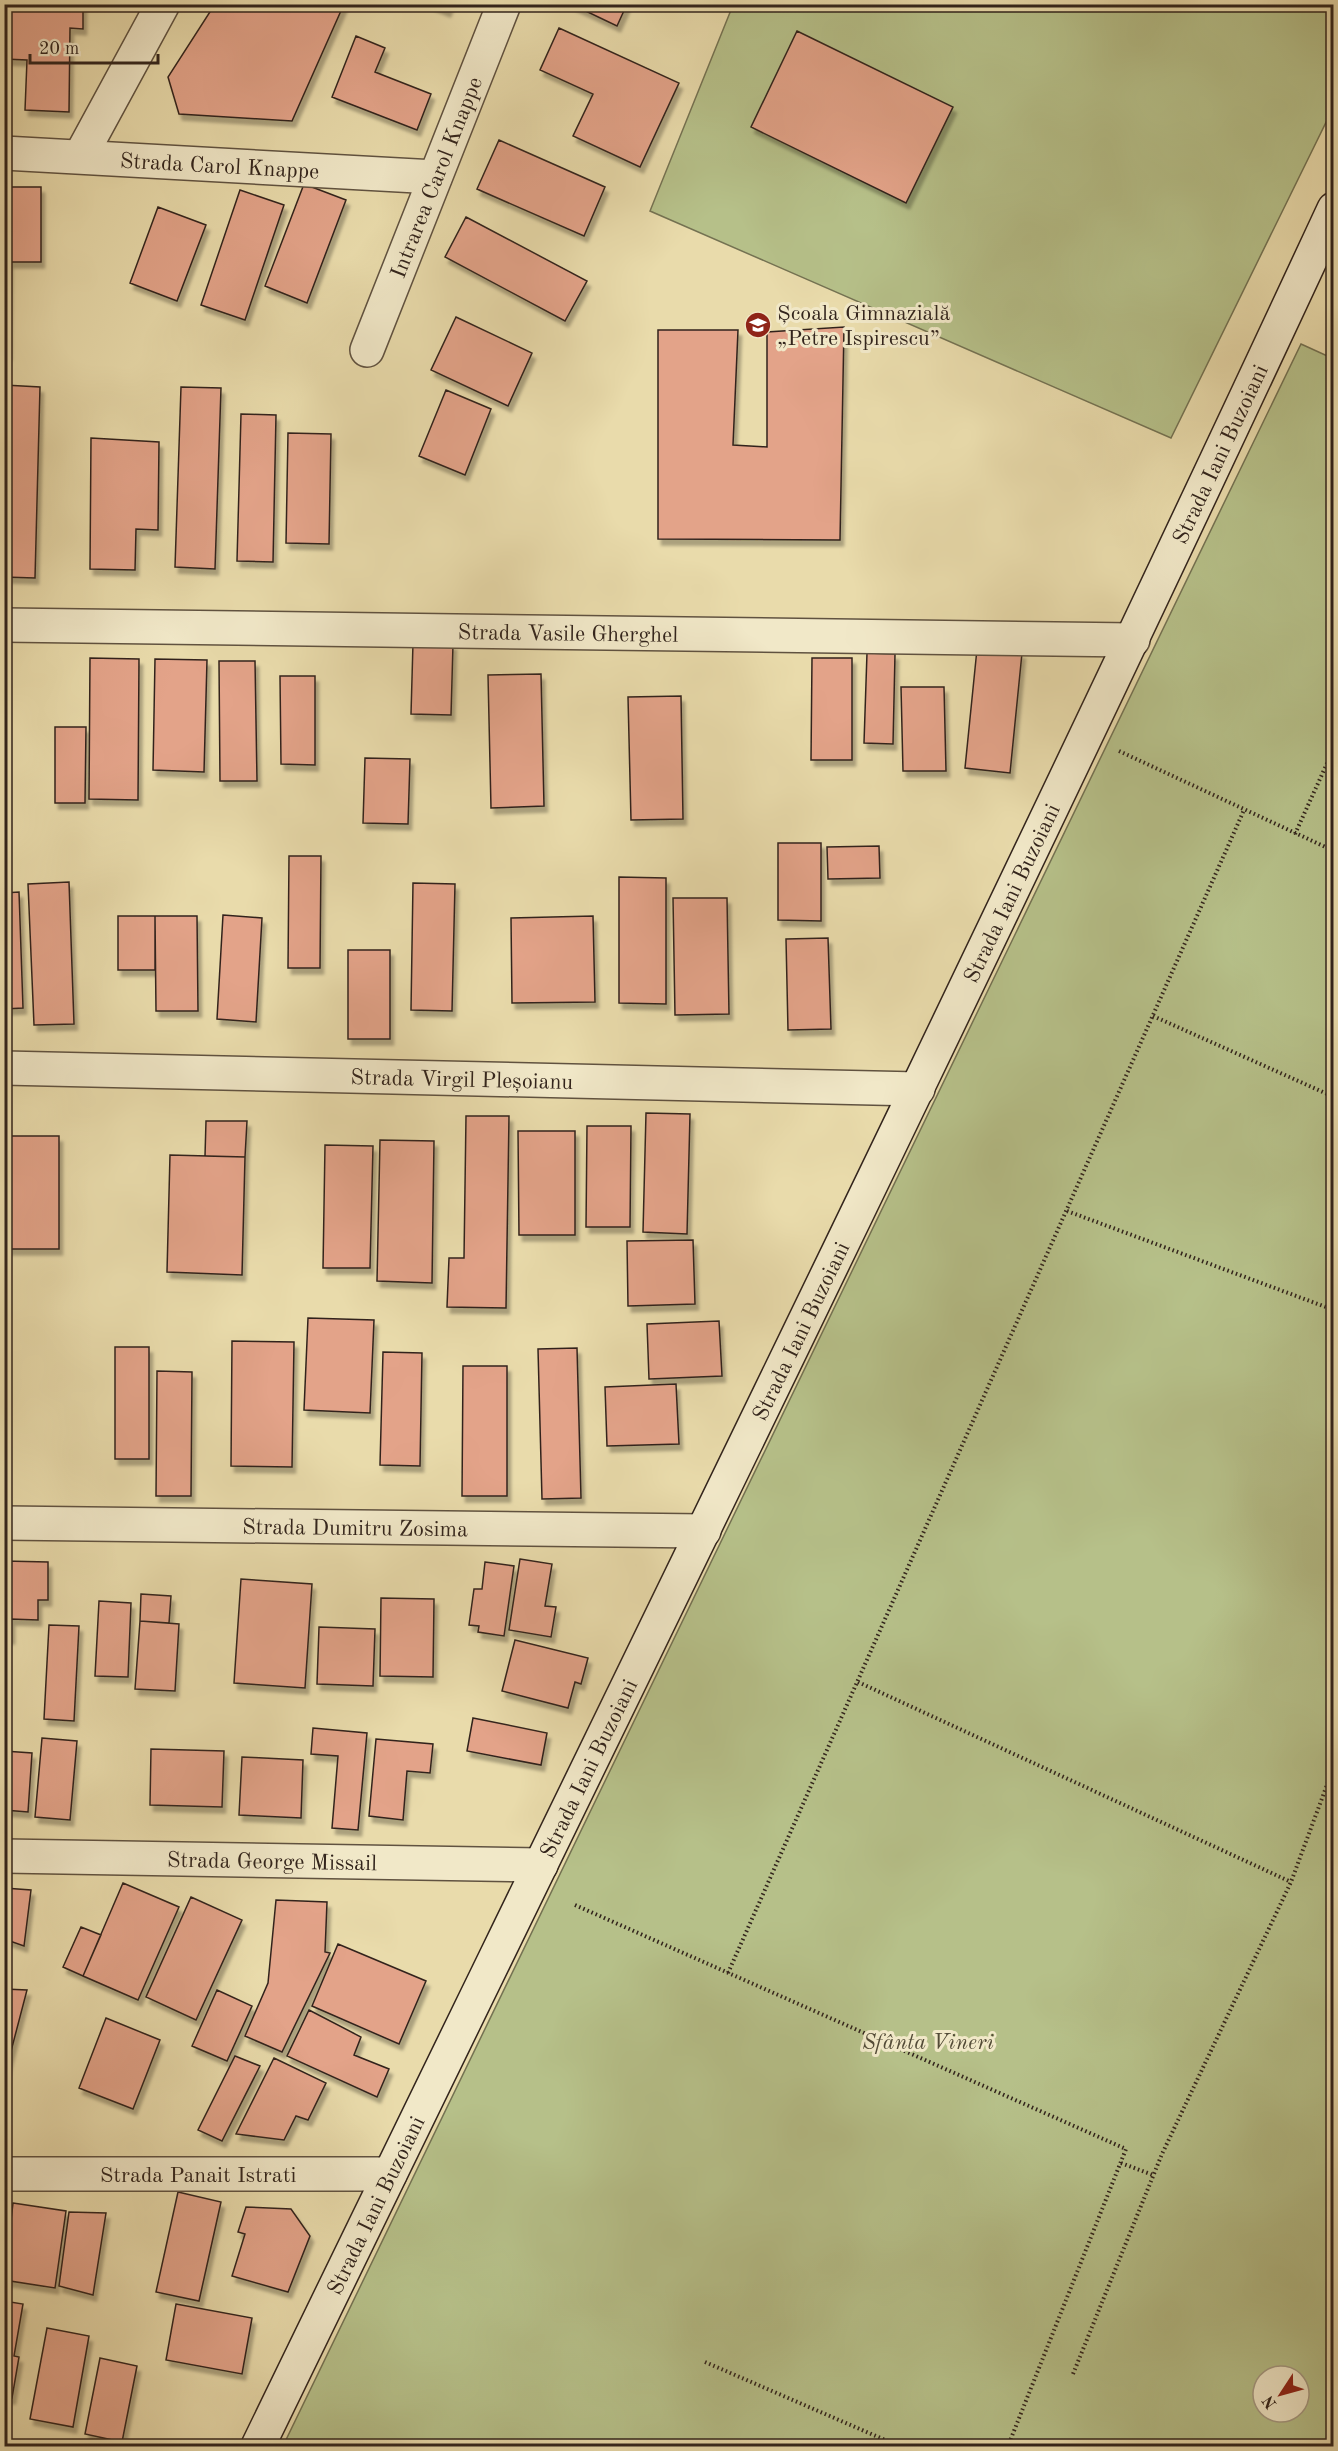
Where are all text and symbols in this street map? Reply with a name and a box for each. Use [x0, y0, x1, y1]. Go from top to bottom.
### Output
scale bar [30, 27, 158, 65]
text: 20 m [39, 40, 79, 58]
street label: Intrarea Carol Knappe [388, 74, 487, 282]
street label: Strada Carol Knappe [119, 150, 320, 184]
place label: Școala Gimnazială „Petre Ispirescu” [777, 303, 950, 350]
school or university icon: Școala Gimnazială „Petre Ispirescu” [743, 310, 773, 340]
street label: Strada Iani Buzoiani [1170, 362, 1273, 548]
street label: Strada Vasile Gherghel [458, 622, 678, 647]
street label: Strada Iani Buzoiani [961, 801, 1065, 987]
street label: Strada Virgil Pleșoianu [350, 1067, 574, 1094]
street label: Strada Iani Buzoiani [749, 1239, 854, 1424]
street label: Strada Dumitru Zosima [242, 1517, 468, 1541]
street label: Strada Iani Buzoiani [537, 1676, 642, 1862]
street label: Strada George Missail [167, 1850, 377, 1875]
park label: Sfânta Vineri [862, 2032, 994, 2054]
street label: Strada Iani Buzoiani [324, 2113, 430, 2299]
street label: Strada Panait Istrati [100, 2165, 296, 2187]
north arrow [1251, 2364, 1311, 2424]
text: N [1260, 2391, 1281, 2411]

